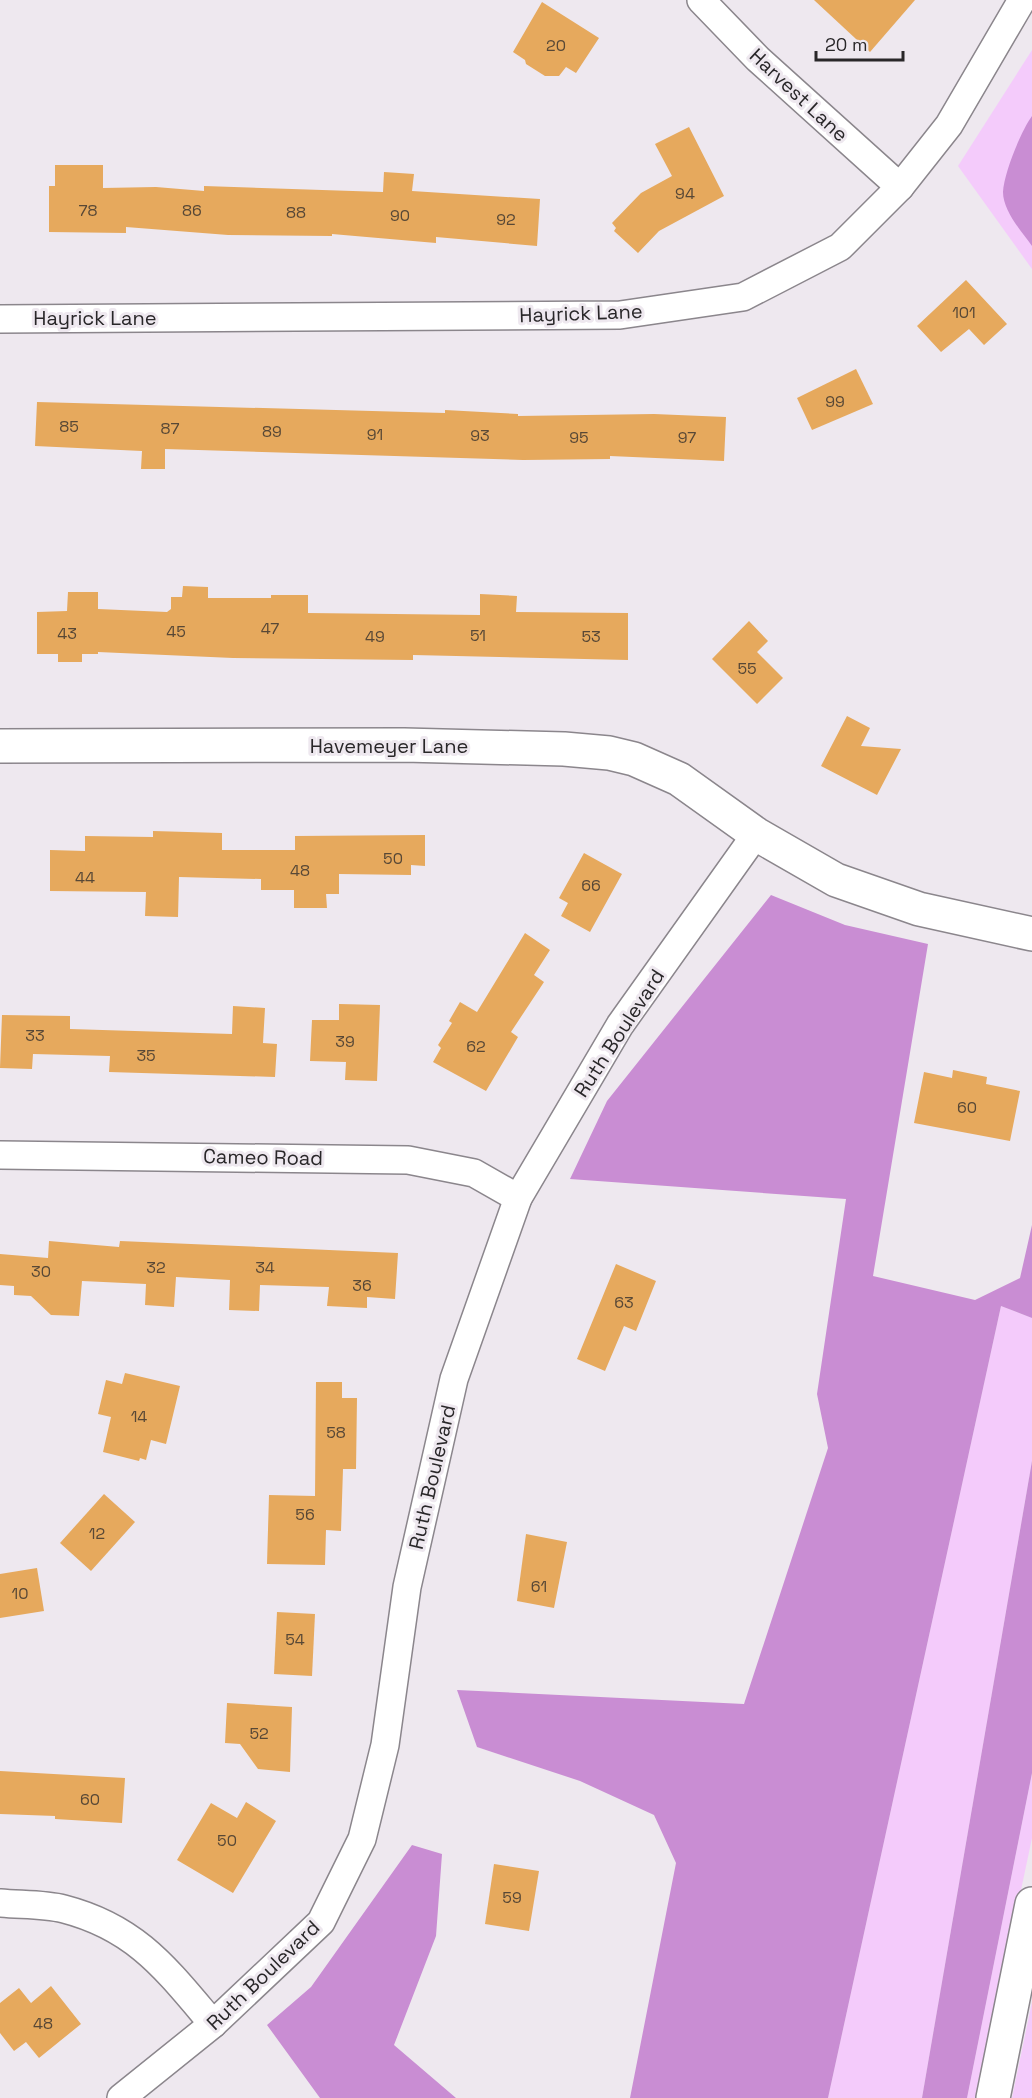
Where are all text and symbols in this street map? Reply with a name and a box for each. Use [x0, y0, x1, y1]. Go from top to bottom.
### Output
scale bar [816, 24, 903, 62]
text: 20 m [825, 33, 868, 56]
house number: 20 [546, 35, 566, 56]
street label: Harvest Lane [744, 43, 854, 147]
house number: 94 [675, 183, 695, 204]
house number: 78 [79, 200, 98, 221]
house number: 86 [182, 200, 202, 221]
house number: 88 [286, 202, 306, 223]
house number: 90 [390, 205, 410, 226]
house number: 92 [496, 209, 516, 230]
street label: Hayrick Lane [519, 298, 643, 328]
house number: 101 [952, 302, 976, 323]
street label: Hayrick Lane [33, 305, 157, 331]
house number: 99 [825, 391, 845, 412]
house number: 85 [59, 416, 79, 437]
house number: 87 [161, 418, 179, 439]
house number: 89 [262, 421, 282, 442]
house number: 91 [367, 424, 383, 445]
house number: 93 [470, 425, 490, 446]
house number: 95 [569, 427, 589, 448]
house number: 97 [678, 427, 696, 448]
house number: 47 [261, 618, 279, 639]
house number: 45 [166, 621, 186, 642]
house number: 43 [57, 623, 77, 644]
house number: 51 [470, 625, 486, 646]
house number: 49 [365, 626, 385, 647]
house number: 53 [581, 626, 601, 647]
house number: 55 [737, 658, 757, 679]
street label: Havemeyer Lane [310, 733, 468, 759]
house number: 50 [383, 848, 403, 869]
house number: 48 [290, 860, 310, 881]
house number: 44 [75, 867, 95, 888]
house number: 66 [581, 875, 601, 896]
street label: Ruth Boulevard [568, 964, 670, 1102]
house number: 33 [25, 1025, 45, 1046]
house number: 39 [335, 1031, 355, 1052]
house number: 62 [466, 1036, 486, 1057]
house number: 35 [136, 1045, 156, 1066]
house number: 60 [957, 1097, 977, 1118]
street label: Cameo Road [203, 1143, 323, 1171]
house number: 32 [146, 1257, 166, 1278]
house number: 34 [255, 1257, 275, 1278]
house number: 30 [31, 1261, 51, 1282]
house number: 36 [352, 1275, 372, 1296]
house number: 63 [614, 1292, 634, 1313]
street label: Ruth Boulevard [403, 1402, 461, 1552]
house number: 14 [131, 1406, 147, 1427]
house number: 58 [326, 1422, 346, 1443]
house number: 56 [295, 1504, 315, 1525]
house number: 12 [89, 1523, 105, 1544]
house number: 61 [531, 1576, 547, 1597]
house number: 10 [12, 1583, 28, 1604]
house number: 54 [285, 1629, 305, 1650]
house number: 52 [249, 1723, 269, 1744]
house number: 60 [80, 1789, 100, 1810]
house number: 50 [217, 1830, 237, 1851]
house number: 59 [502, 1887, 522, 1908]
street label: Ruth Boulevard [201, 1914, 325, 2036]
house number: 48 [33, 2013, 53, 2034]

